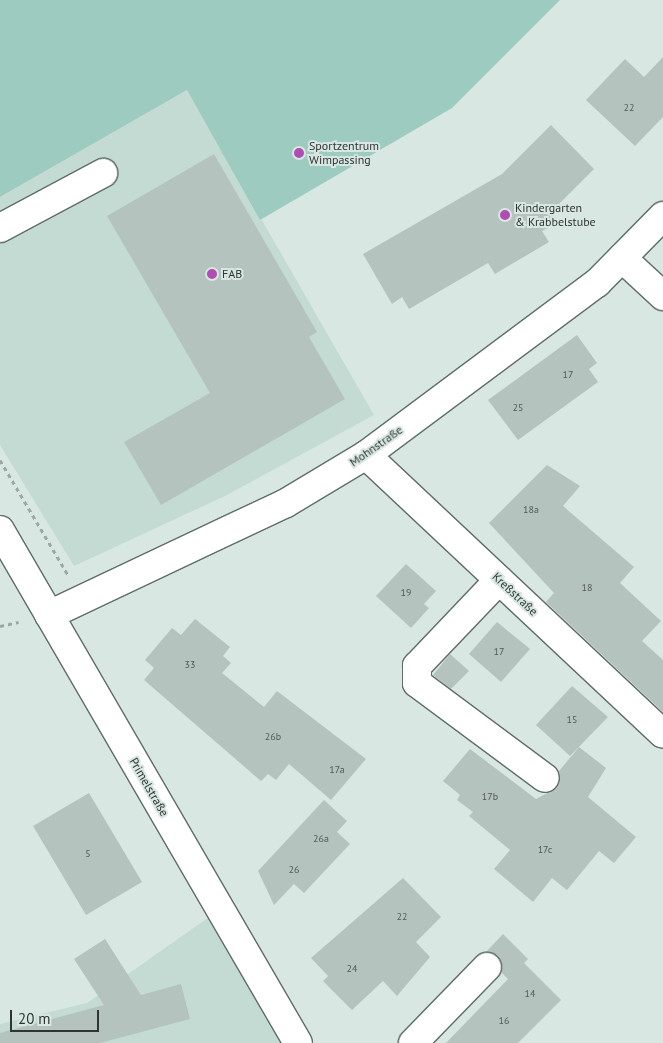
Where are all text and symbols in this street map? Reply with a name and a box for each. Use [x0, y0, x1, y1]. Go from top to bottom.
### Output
house number: 22 [624, 102, 634, 114]
place label: Sportzentrum Wimpassing [309, 139, 379, 167]
marker: Sportzentrum Wimpassing [293, 147, 305, 159]
place label: Kindergarten & Krabbelstube [515, 201, 596, 229]
marker: Kindergarten & Krabbelstube [499, 209, 511, 221]
place label: FAB [222, 267, 242, 281]
marker: FAB [206, 268, 218, 280]
house number: 17 [563, 369, 573, 381]
house number: 25 [513, 402, 523, 414]
street label: Mohnstraße [347, 422, 405, 470]
house number: 18a [523, 504, 539, 516]
street label: Kreßstraße [489, 569, 541, 619]
house number: 18 [582, 582, 592, 594]
house number: 19 [401, 587, 411, 599]
house number: 17 [494, 646, 504, 658]
house number: 33 [185, 659, 195, 671]
house number: 15 [567, 714, 577, 726]
house number: 26b [265, 731, 281, 743]
street label: Primelstraße [126, 755, 172, 819]
house number: 17a [329, 764, 345, 776]
house number: 17b [482, 791, 498, 803]
house number: 26a [313, 833, 329, 845]
house number: 17c [538, 844, 552, 856]
house number: 5 [85, 848, 91, 860]
house number: 26 [289, 864, 299, 876]
house number: 22 [397, 911, 407, 923]
house number: 24 [347, 963, 357, 975]
house number: 14 [525, 988, 535, 1000]
scale bar [12, 1000, 101, 1032]
text: 20 m [18, 1009, 51, 1028]
house number: 16 [499, 1015, 509, 1027]

